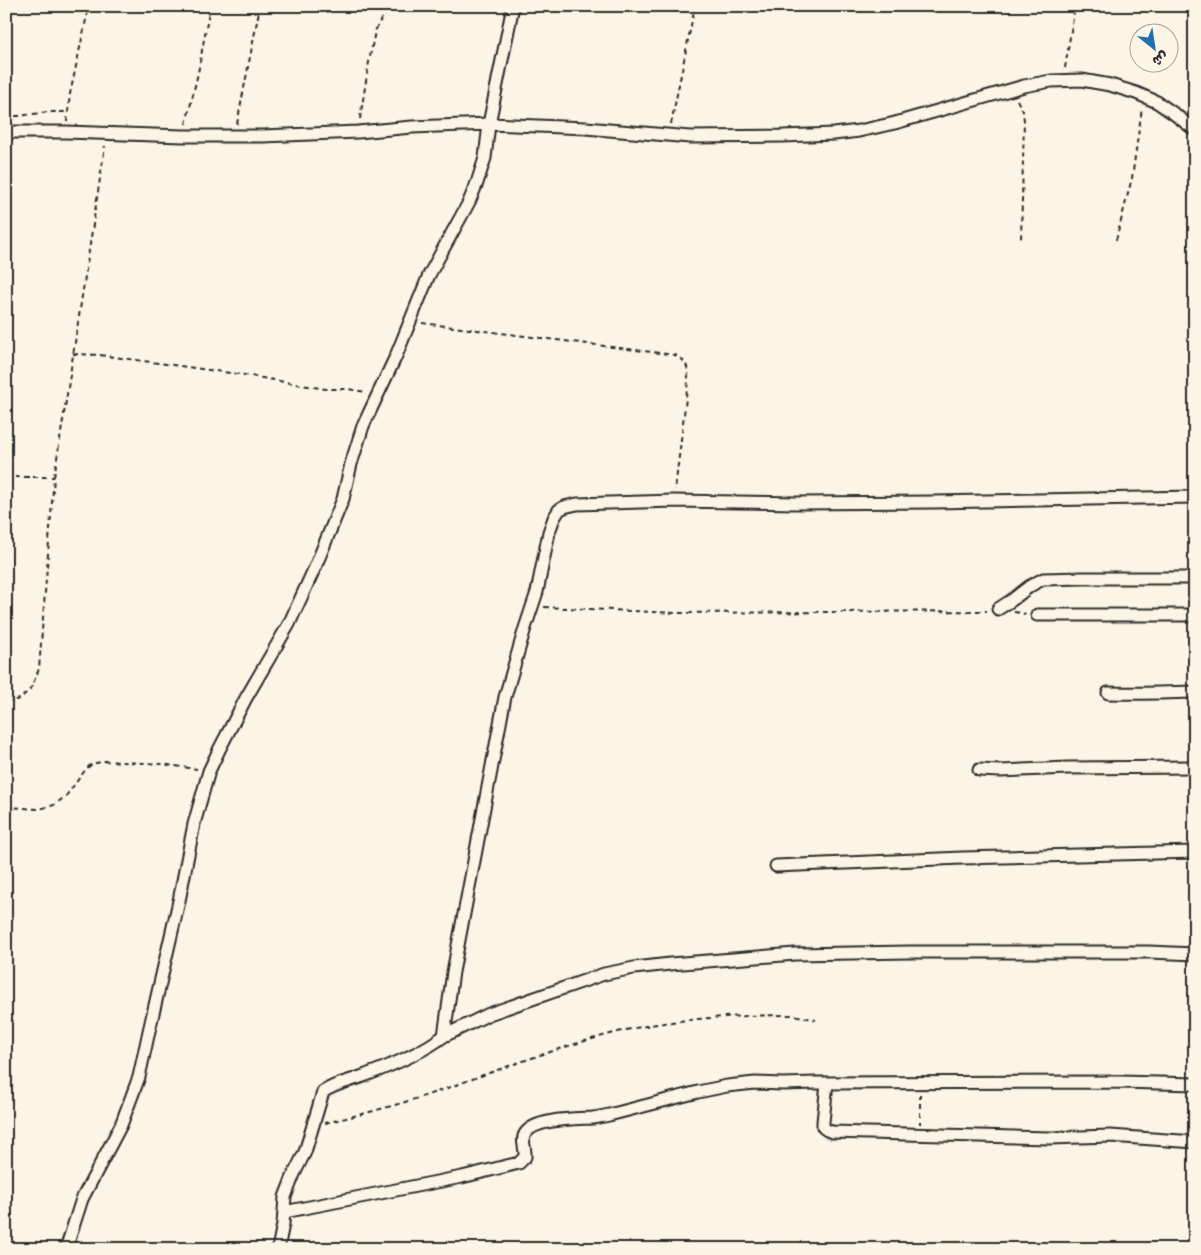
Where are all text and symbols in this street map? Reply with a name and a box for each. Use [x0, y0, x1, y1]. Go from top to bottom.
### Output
north arrow [1128, 22, 1178, 72]
text: ش [1149, 48, 1171, 70]

